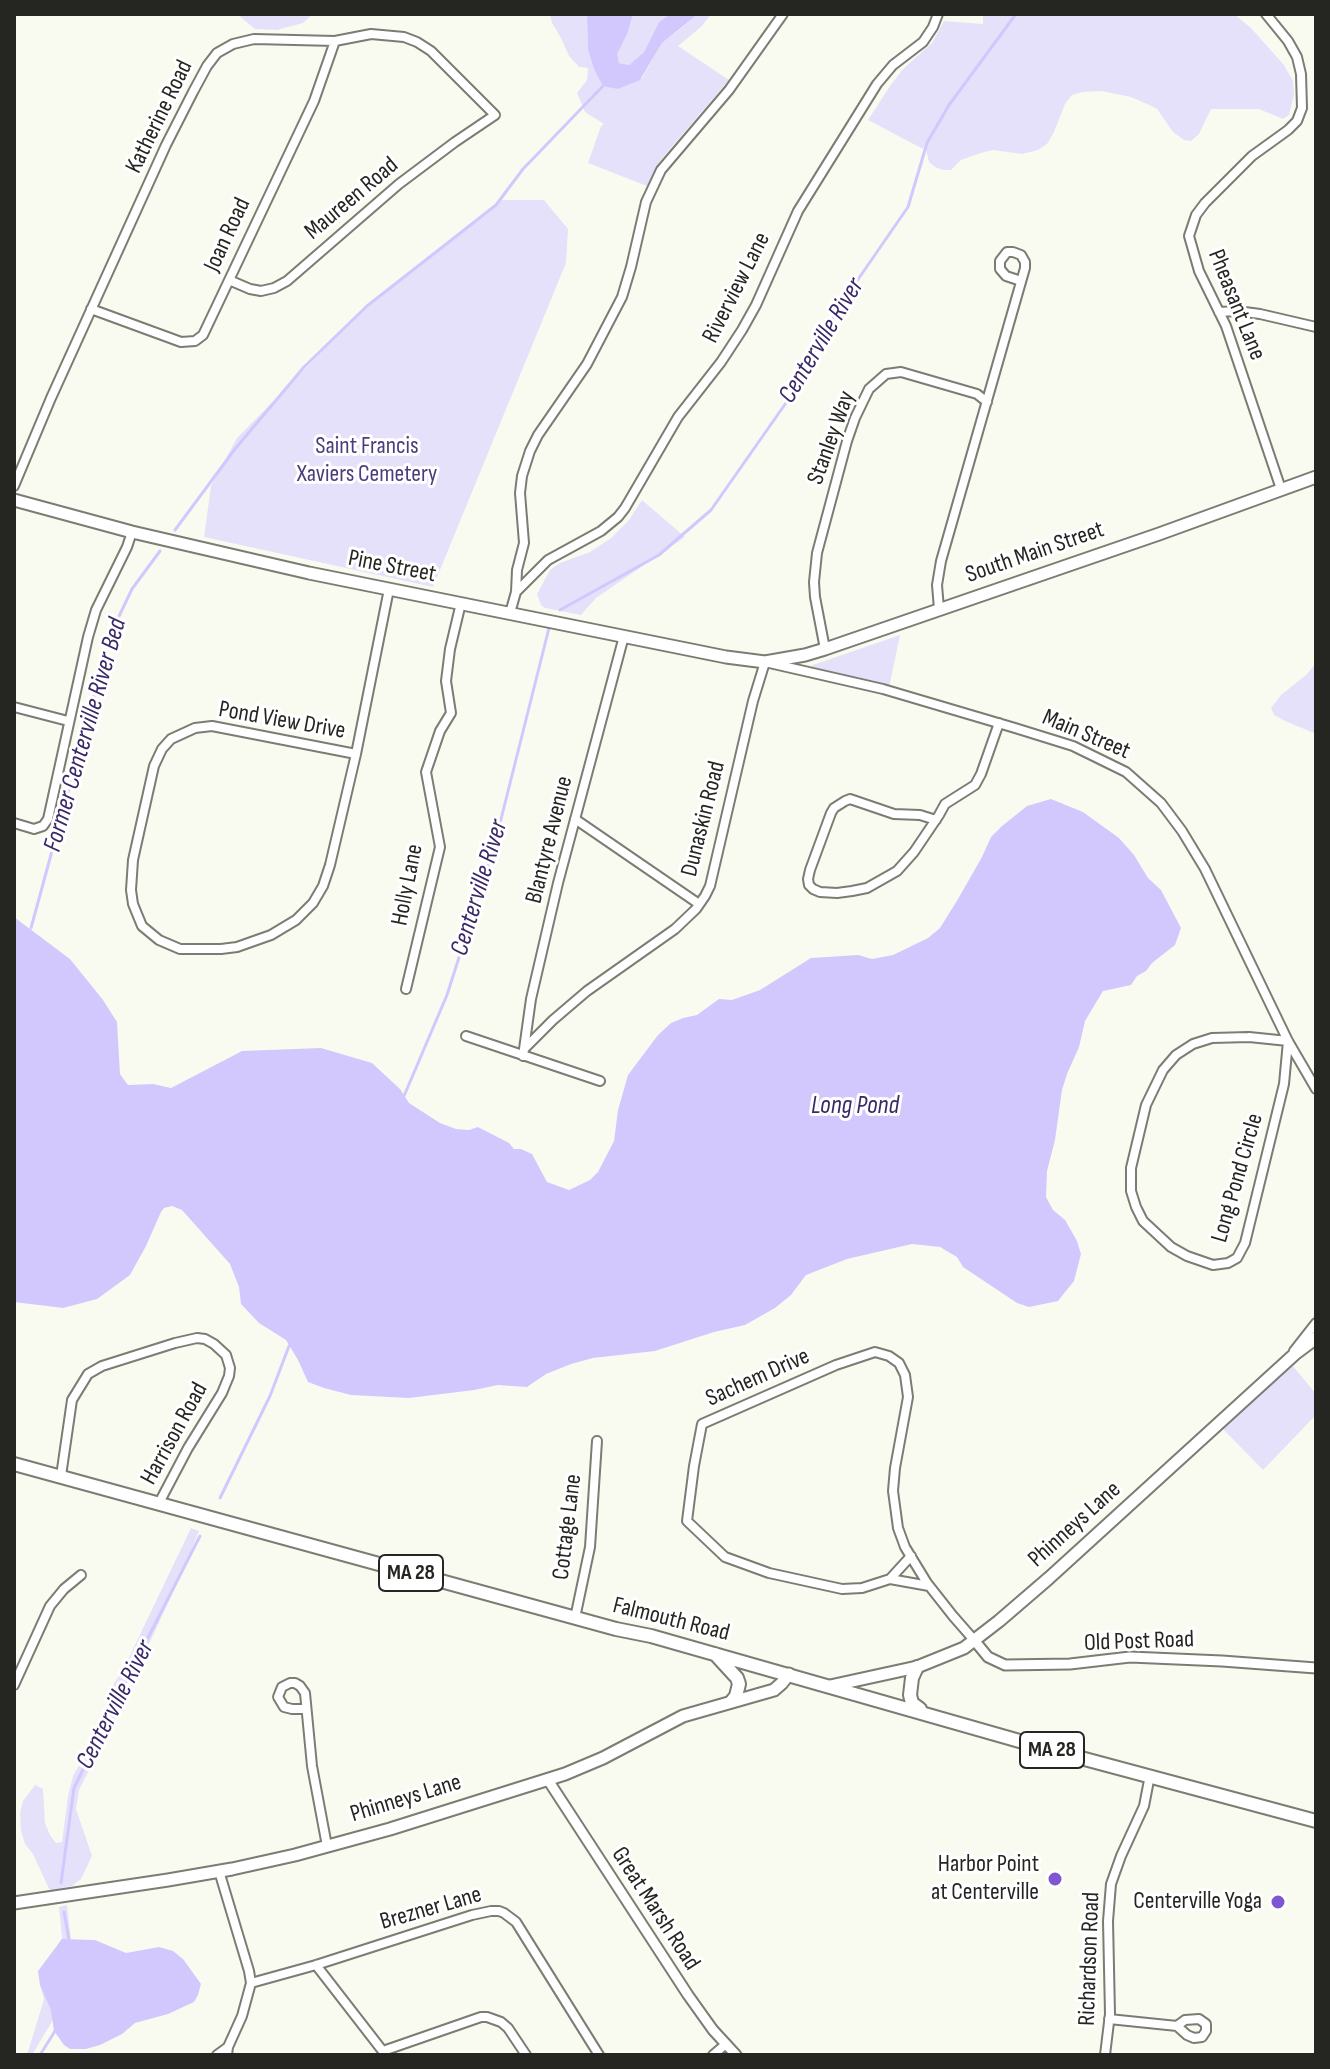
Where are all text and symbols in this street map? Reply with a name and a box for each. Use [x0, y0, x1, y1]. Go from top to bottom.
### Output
street label: Katherine Road [120, 56, 200, 178]
street label: Maureen Road [299, 152, 405, 246]
street label: Joan Road [198, 193, 258, 277]
street label: Riverview Lane [697, 228, 777, 348]
street label: Pheasant Lane [1201, 246, 1271, 364]
water label: Centerville River [772, 273, 872, 409]
street label: Stanley Way [802, 387, 862, 489]
park label: Saint Francis Xaviers Cemetery [297, 433, 437, 489]
street label: South Main Street [962, 516, 1108, 590]
street label: Pine Street [346, 544, 438, 590]
water label: Former Centerville River Bed [38, 615, 134, 855]
street label: Pond View Drive [216, 696, 348, 746]
street label: Main Street [1038, 704, 1134, 766]
street label: Dunaskin Road [676, 758, 732, 880]
street label: Blantyre Avenue [520, 773, 580, 907]
water label: Centerville River [445, 816, 515, 960]
street label: Holly Lane [386, 842, 430, 928]
water label: Long Pond [811, 1090, 899, 1122]
street label: Long Pond Circle [1206, 1110, 1270, 1246]
street label: Sachem Drive [702, 1342, 814, 1414]
street label: Harrison Road [135, 1378, 215, 1490]
street label: Cottage Lane [547, 1473, 589, 1581]
street label: Phinneys Lane [1023, 1476, 1127, 1574]
road number: MA 28 [379, 1555, 443, 1591]
street label: Falmouth Road [610, 1592, 732, 1648]
street label: Old Post Road [1084, 1626, 1194, 1658]
water label: Centerville River [70, 1635, 162, 1775]
road number: MA 28 [1020, 1732, 1084, 1768]
street label: Phinneys Lane [347, 1768, 465, 1830]
street label: Great Marsh Road [604, 1842, 706, 1976]
place label: Harbor Point at Centerville [931, 1851, 1039, 1907]
marker: Harbor Point at Centerville [1046, 1870, 1064, 1888]
street label: Brezner Lane [377, 1881, 485, 1937]
place label: Centerville Yoga [1133, 1888, 1262, 1916]
street label: Richardson Road [1073, 1892, 1107, 2026]
marker: Centerville Yoga [1269, 1893, 1287, 1911]

